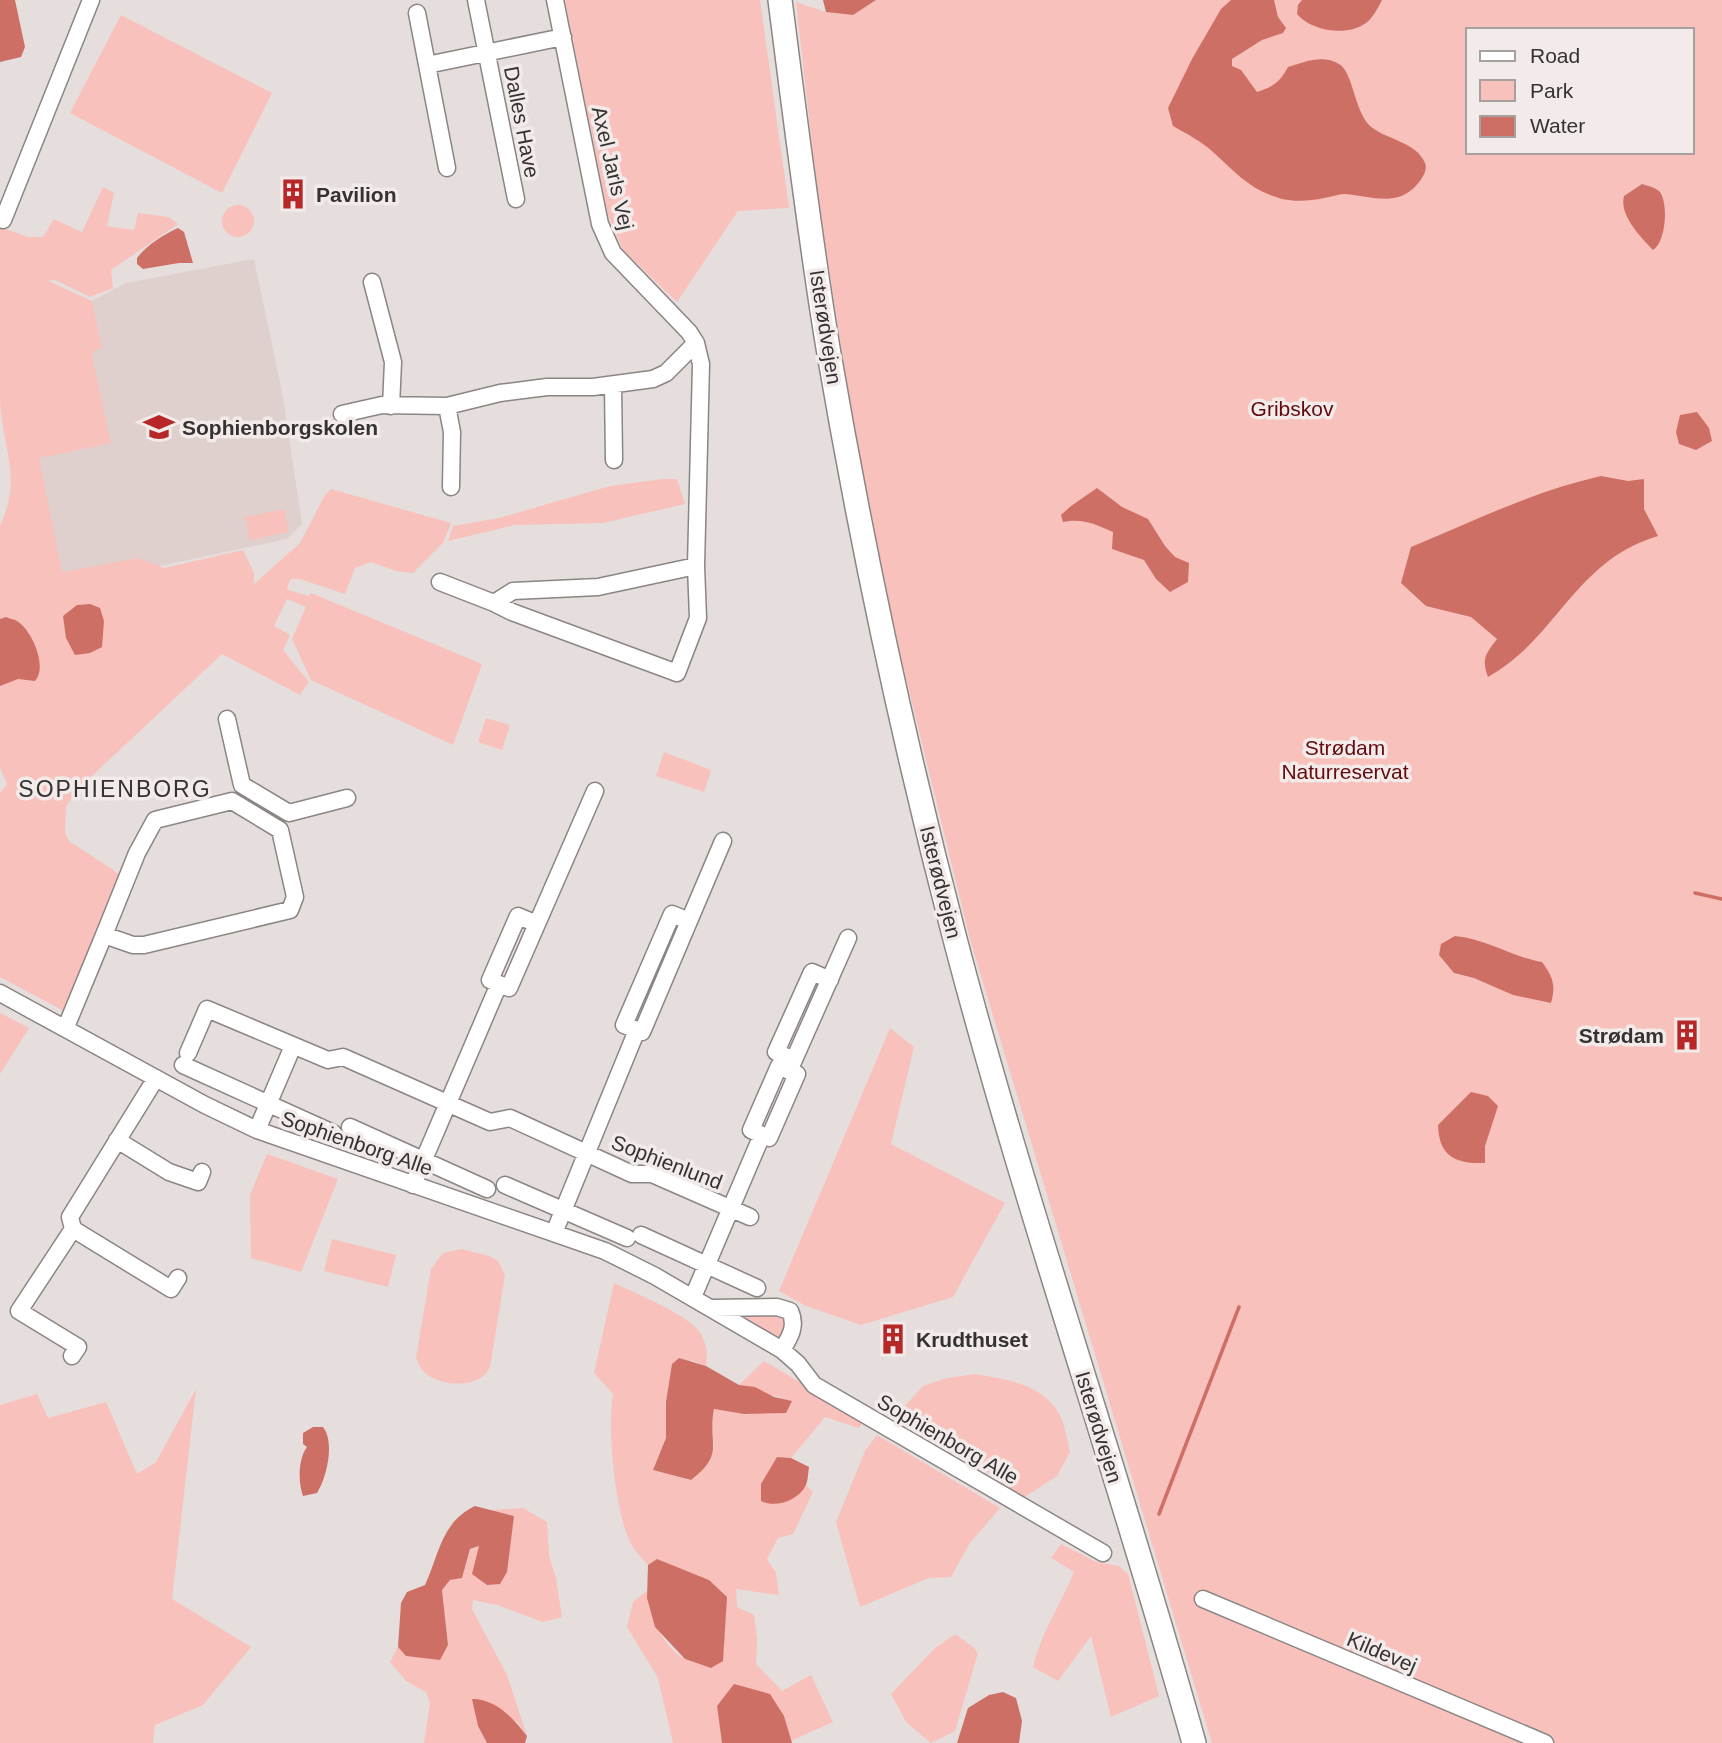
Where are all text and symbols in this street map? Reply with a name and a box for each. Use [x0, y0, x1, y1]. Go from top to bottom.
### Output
legend [1466, 28, 1694, 154]
text: Road [1530, 44, 1580, 67]
street label: Dalles Have [500, 64, 544, 180]
text: Park [1530, 79, 1574, 102]
street label: Axel Jarls Vej [588, 104, 638, 232]
text: Water [1530, 114, 1585, 137]
building icon: Pavilion [276, 177, 310, 211]
place label: Pavilion [316, 183, 397, 206]
street label: Isterødvejen [806, 268, 846, 386]
park label: Gribskov [1251, 397, 1334, 420]
school or university icon: Sophienborgskolen [142, 410, 176, 444]
place label: Sophienborgskolen [182, 416, 378, 439]
park label: Strødam Naturreservat [1281, 736, 1409, 783]
district label: SOPHIENBORG [18, 776, 212, 802]
street label: Isterødvejen [916, 823, 966, 941]
building icon: Strødam [1670, 1018, 1704, 1052]
place label: Strødam [1579, 1024, 1664, 1047]
street label: Sophienborg Alle [278, 1106, 436, 1180]
street label: Sophienlund [608, 1130, 726, 1194]
building icon: Krudthuset [876, 1322, 910, 1356]
place label: Krudthuset [916, 1328, 1028, 1351]
street label: Isterødvejen [1071, 1368, 1127, 1486]
street label: Sophienborg Alle [873, 1389, 1023, 1489]
street label: Kildevej [1344, 1627, 1420, 1677]

